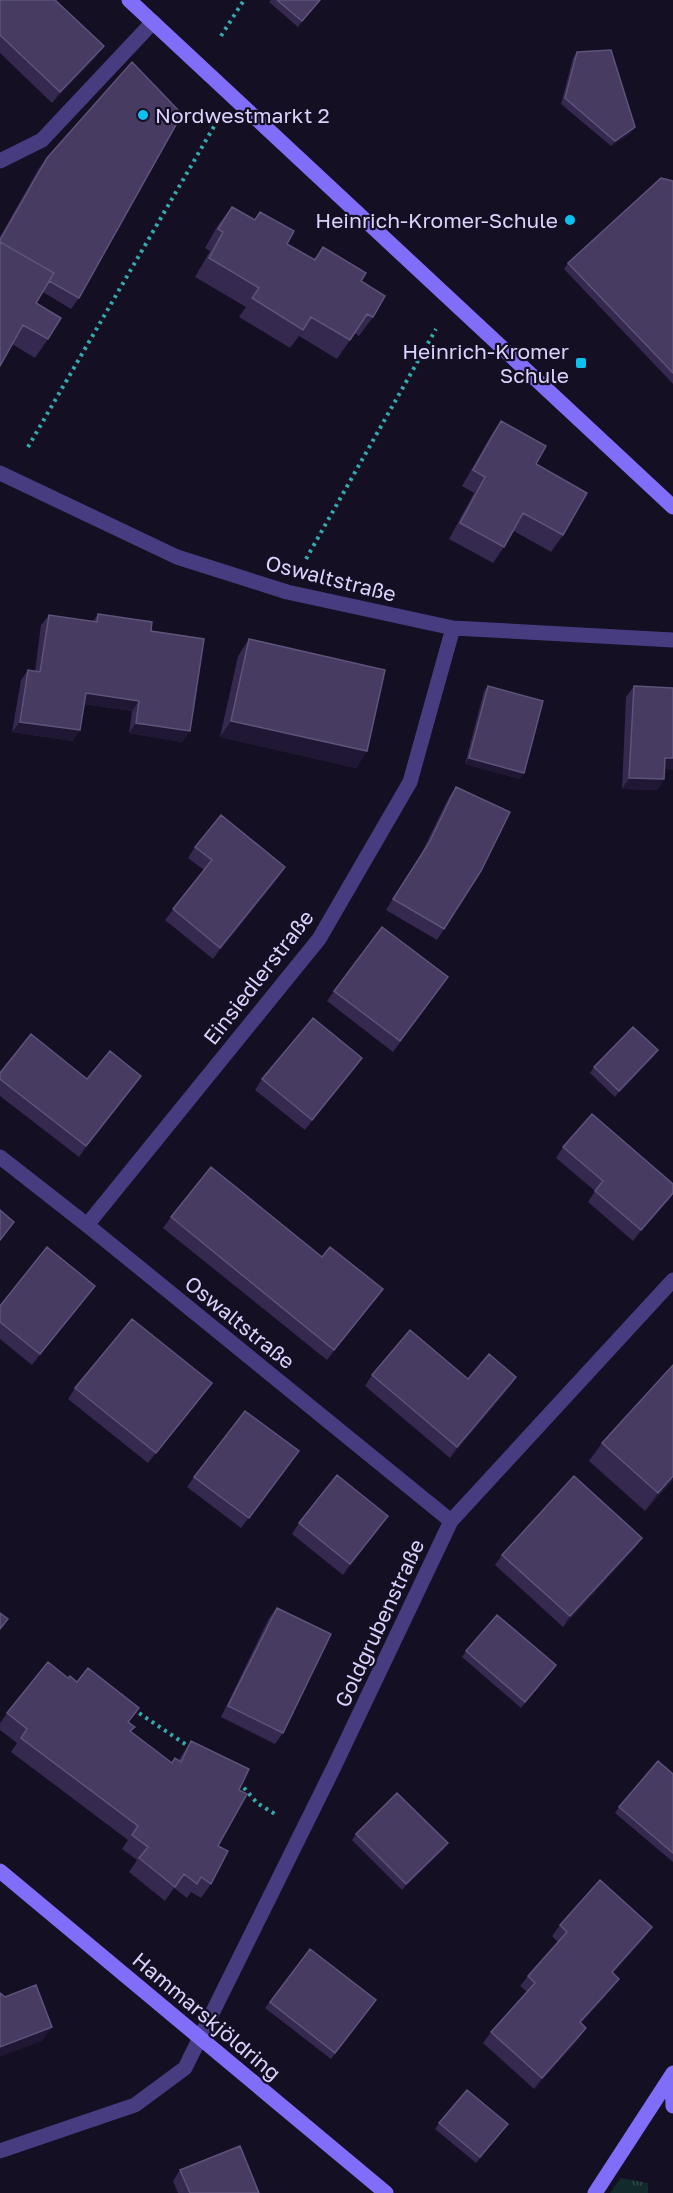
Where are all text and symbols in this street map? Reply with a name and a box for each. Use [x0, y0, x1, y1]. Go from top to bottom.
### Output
place label: Nordwestmarkt 2 [155, 102, 330, 128]
marker: Nordwestmarkt 2 [136, 108, 150, 122]
place label: Heinrich-Kromer-Schule [315, 207, 558, 233]
marker: Heinrich-Kromer-Schule [563, 213, 577, 227]
place label: Heinrich-Kromer Schule [402, 338, 569, 388]
marker: Heinrich-Kromer Schule [574, 356, 588, 370]
street label: Oswaltstraße [263, 549, 399, 607]
street label: Einsiedlerstraße [197, 904, 319, 1050]
street label: Oswaltstraße [180, 1270, 300, 1374]
street label: Goldgrubenstraße [329, 1535, 429, 1711]
street label: Hammarskjöldring [128, 1946, 286, 2086]

